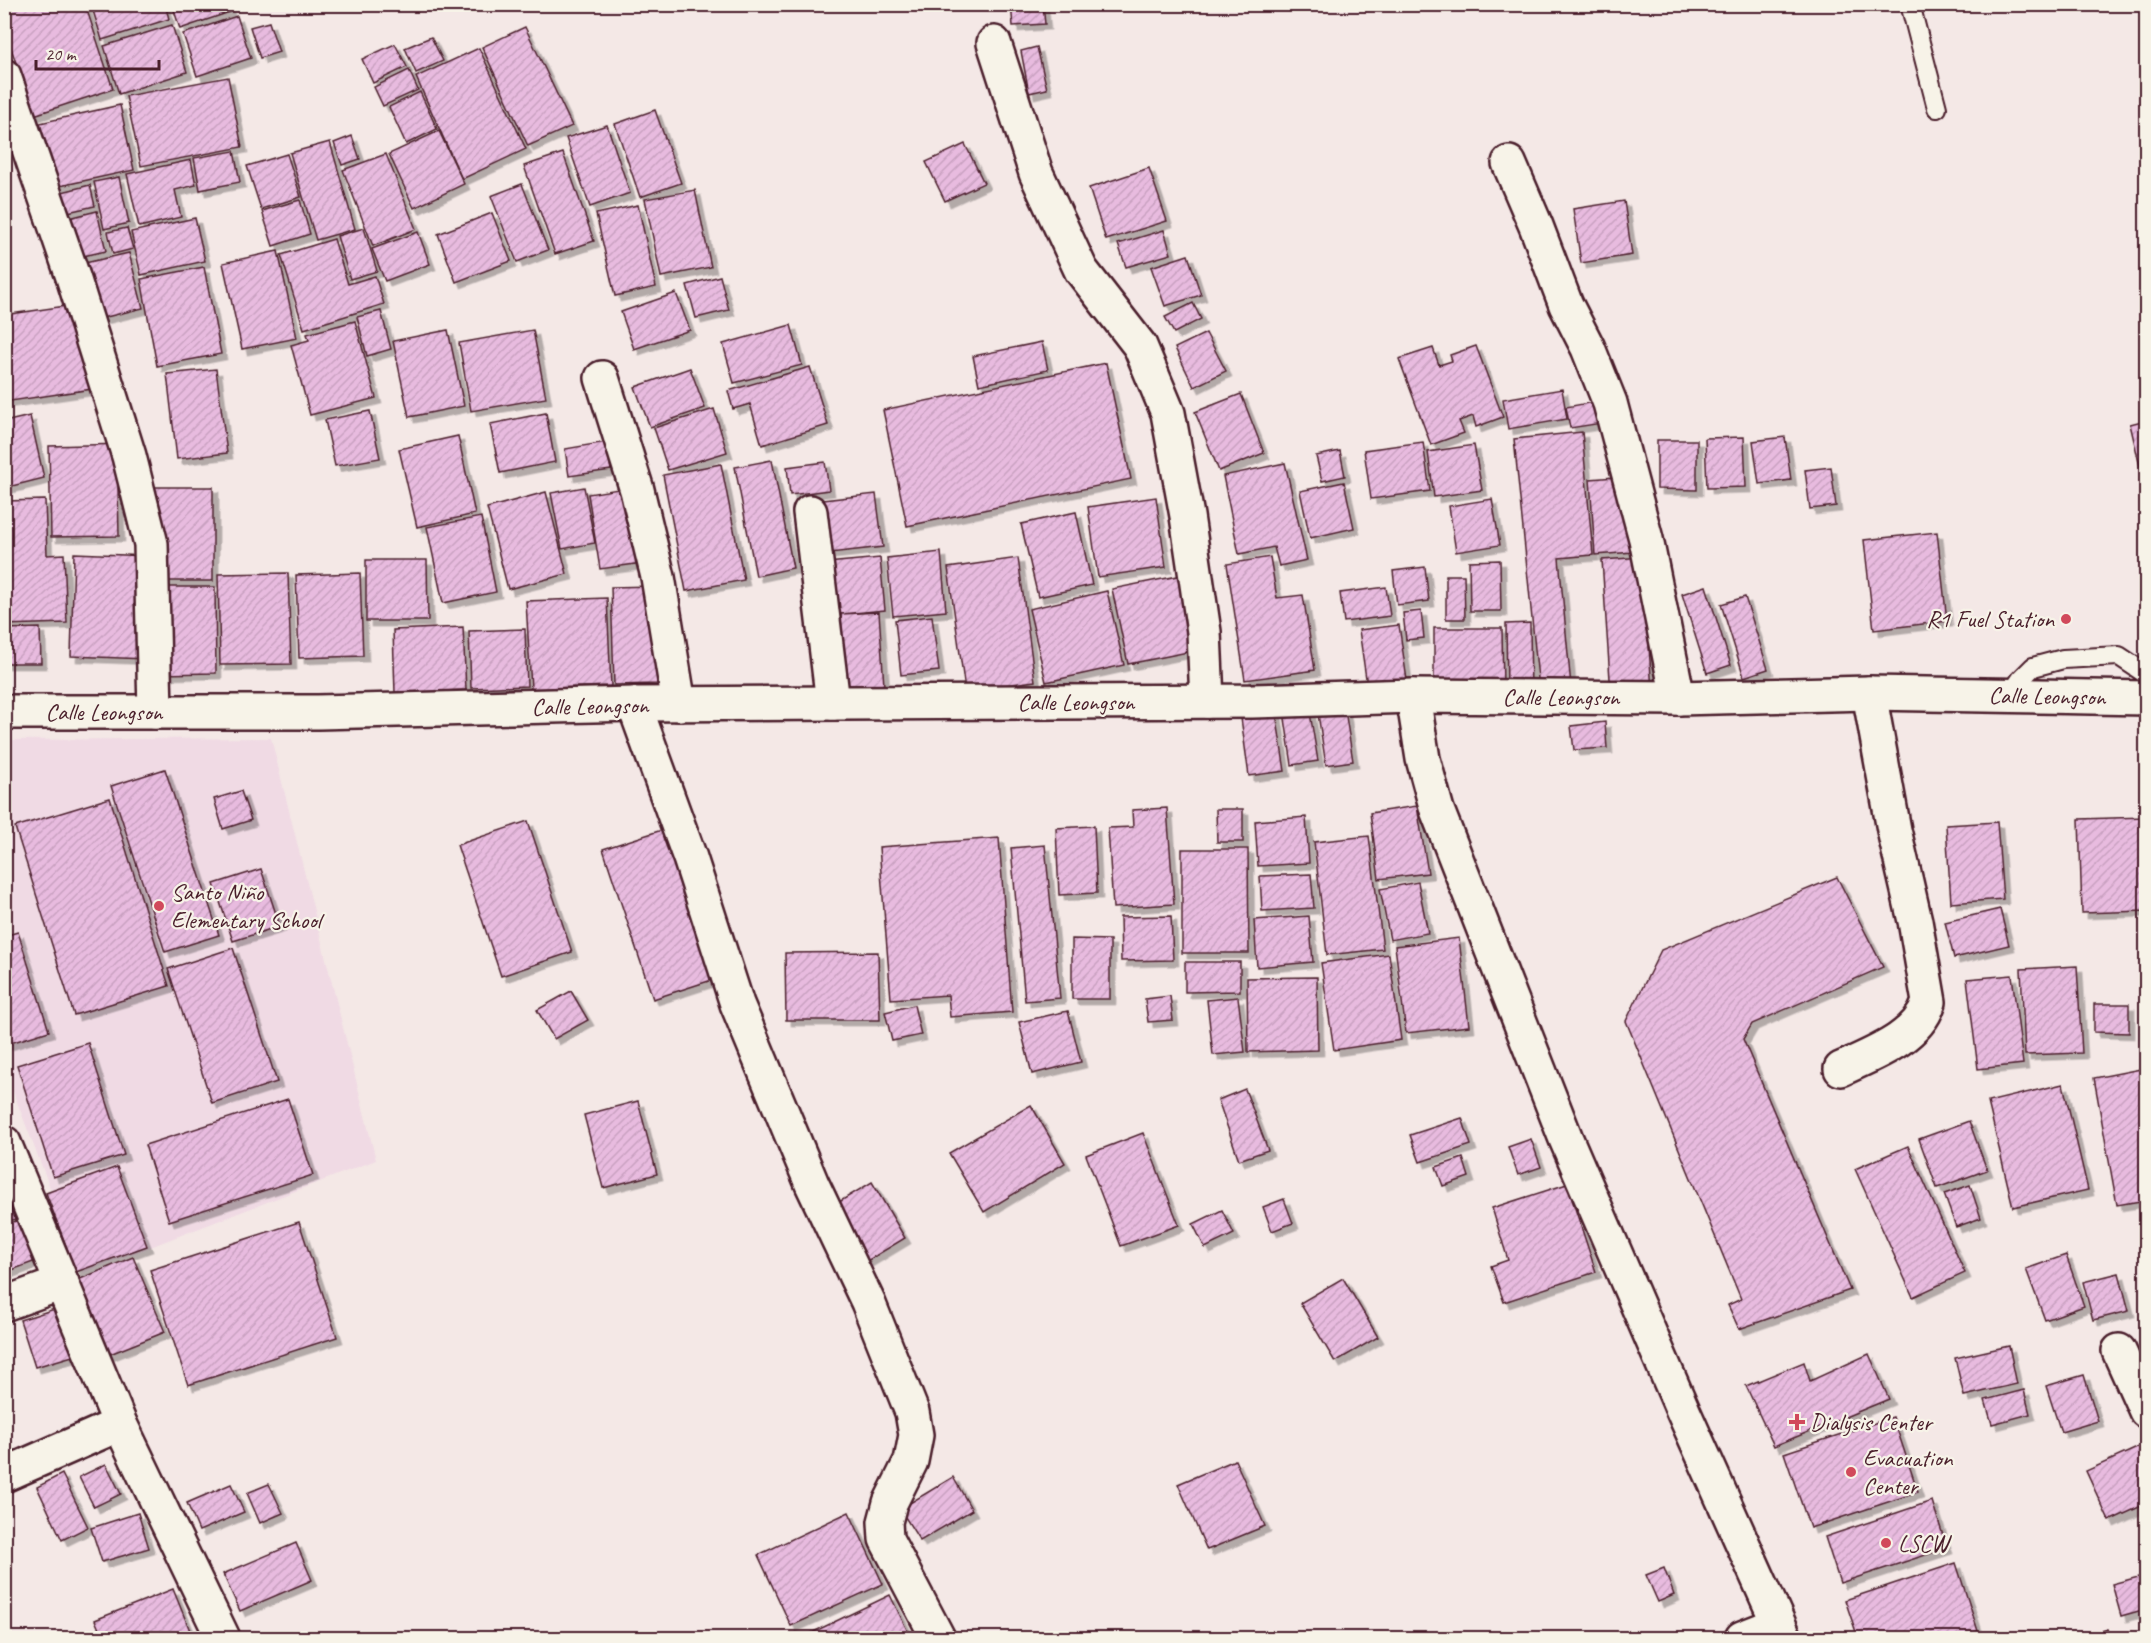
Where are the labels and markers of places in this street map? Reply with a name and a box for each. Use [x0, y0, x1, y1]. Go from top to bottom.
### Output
place label: R1 Fuel Station [1926, 604, 2055, 634]
marker: R1 Fuel Station [2059, 612, 2073, 626]
place label: Santo Niño Elementary School [171, 877, 325, 935]
marker: Santo Niño Elementary School [152, 899, 166, 913]
place label: Dialysis Center [1810, 1407, 1934, 1437]
marker: Dialysis Center [1788, 1413, 1806, 1431]
place label: Evacuation Center [1863, 1443, 1954, 1501]
marker: Evacuation Center [1844, 1465, 1858, 1479]
place label: LSCW [1898, 1528, 1953, 1558]
marker: LSCW [1879, 1536, 1893, 1550]

